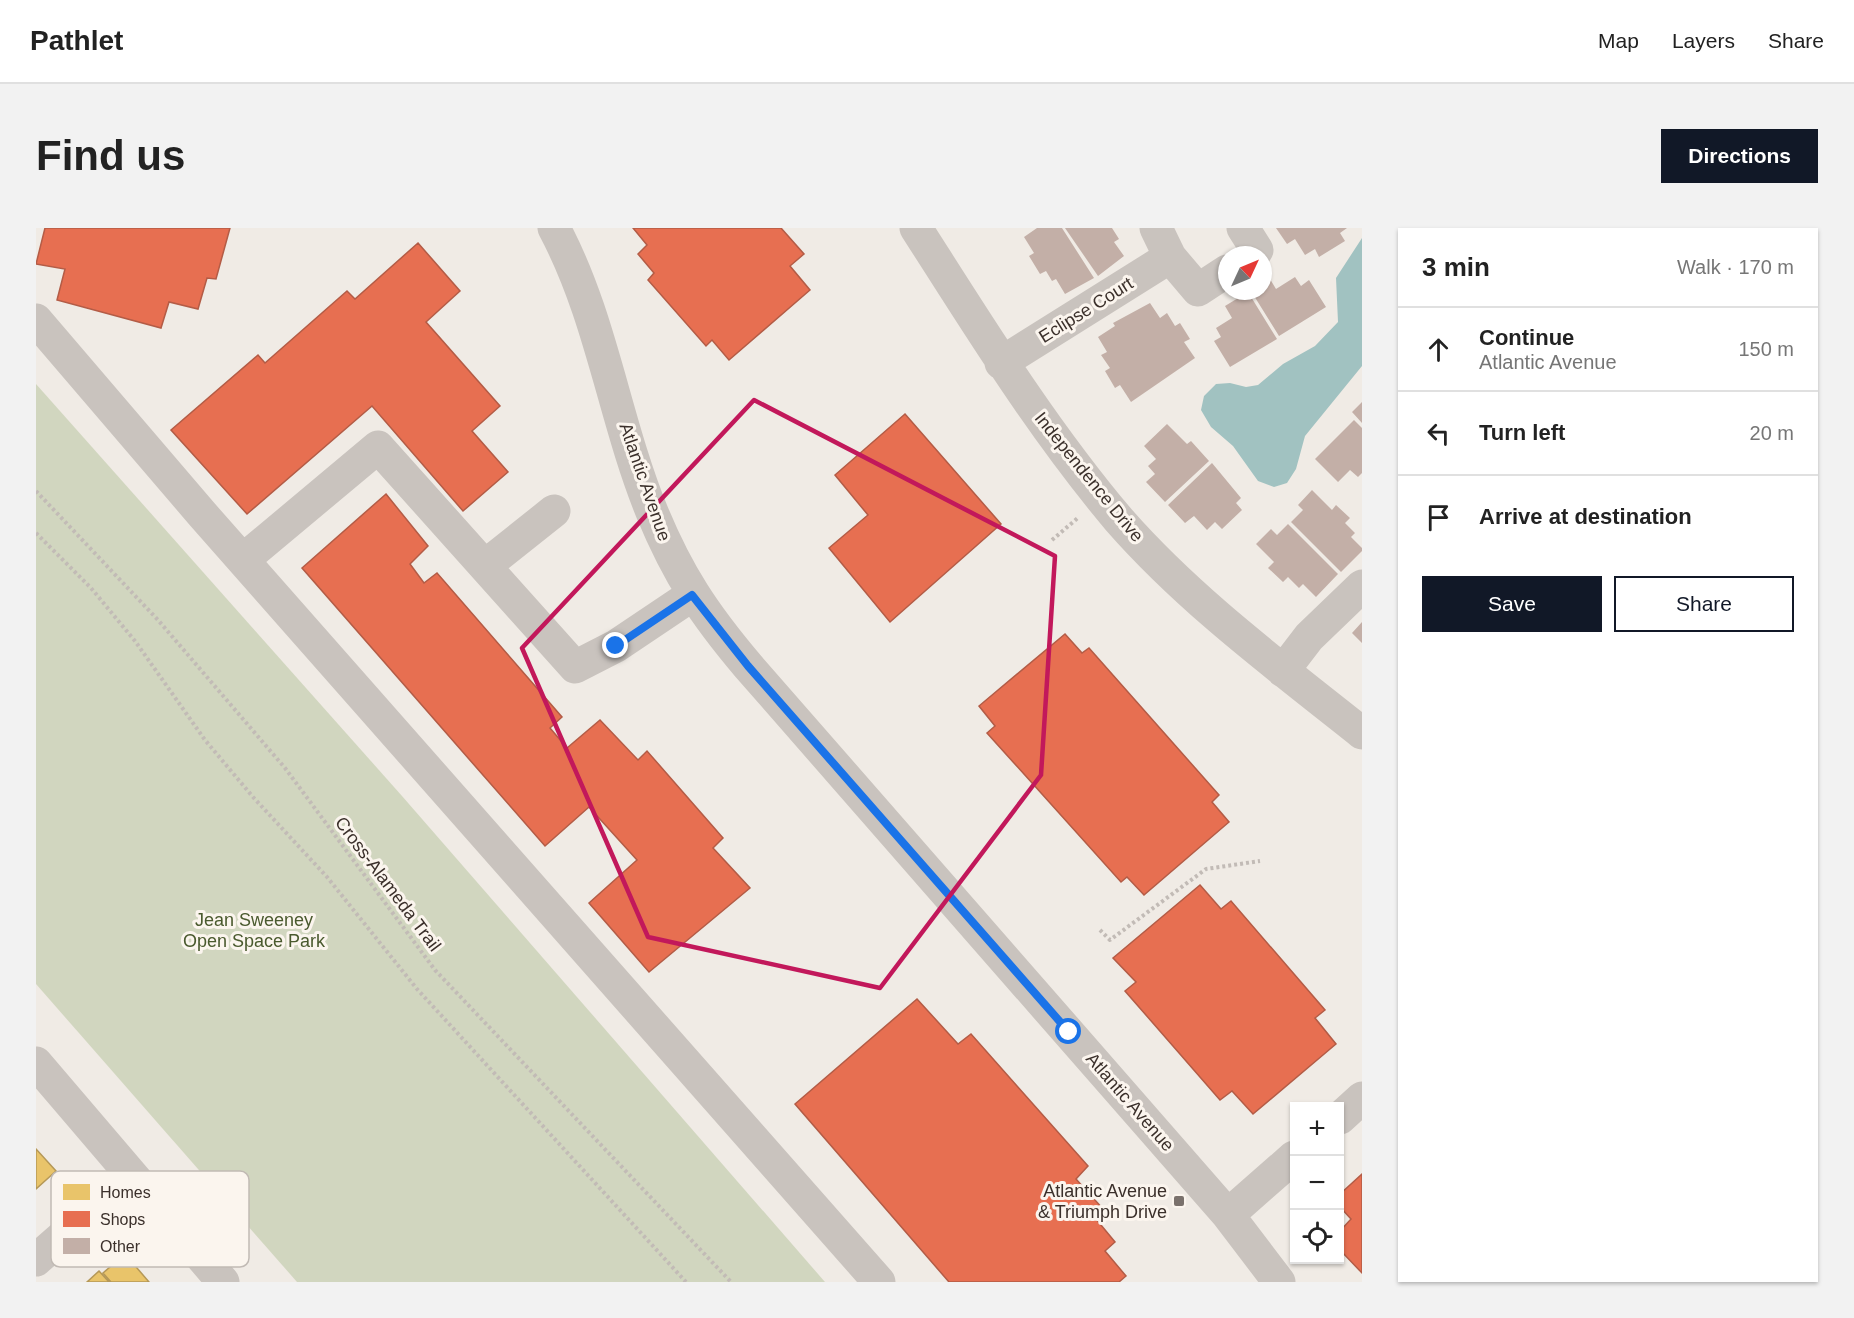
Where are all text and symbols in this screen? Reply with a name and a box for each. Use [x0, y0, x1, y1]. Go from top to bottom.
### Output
text: Pathlet [30, 25, 123, 56]
text: Map [1598, 29, 1639, 52]
text: Layers [1672, 29, 1735, 52]
text: Share [1768, 29, 1824, 52]
button: Directions [1661, 129, 1818, 183]
text: Find us [36, 132, 185, 179]
north arrow [1218, 246, 1272, 300]
text: 3 min [1422, 252, 1490, 282]
text: Walk · 170 m [1677, 256, 1794, 278]
street label: Eclipse Court [1035, 273, 1137, 347]
text: Continue [1479, 325, 1574, 350]
icon: ahead [1422, 333, 1455, 366]
text: 150 m [1738, 338, 1794, 360]
text: Atlantic Avenue [1479, 351, 1617, 373]
street label: Independence Drive [1031, 408, 1147, 546]
icon: left [1422, 417, 1455, 450]
street label: Atlantic Avenue [615, 420, 675, 544]
text: Turn left [1479, 420, 1565, 445]
text: 20 m [1750, 422, 1794, 444]
icon: arrive [1422, 501, 1455, 534]
text: Arrive at destination [1479, 504, 1692, 529]
button: Save [1422, 576, 1602, 632]
button: Share [1614, 576, 1794, 632]
route end [602, 632, 628, 658]
street label: Cross-Alameda Trail [331, 813, 445, 955]
park label: Jean Sweeney Open Space Park [183, 910, 326, 951]
route start [1055, 1018, 1081, 1044]
street label: Atlantic Avenue [1082, 1049, 1178, 1155]
map controls [1290, 1102, 1344, 1264]
button: + [1290, 1102, 1344, 1156]
button: − [1290, 1156, 1344, 1210]
legend [51, 1171, 249, 1267]
place label: Atlantic Avenue & Triumph Drive [1038, 1181, 1167, 1222]
text: Homes [100, 1184, 151, 1201]
marker: Atlantic Avenue & Triumph Drive [1172, 1194, 1186, 1208]
button: locate [1290, 1210, 1344, 1264]
text: Shops [100, 1211, 145, 1228]
text: Other [100, 1238, 141, 1255]

